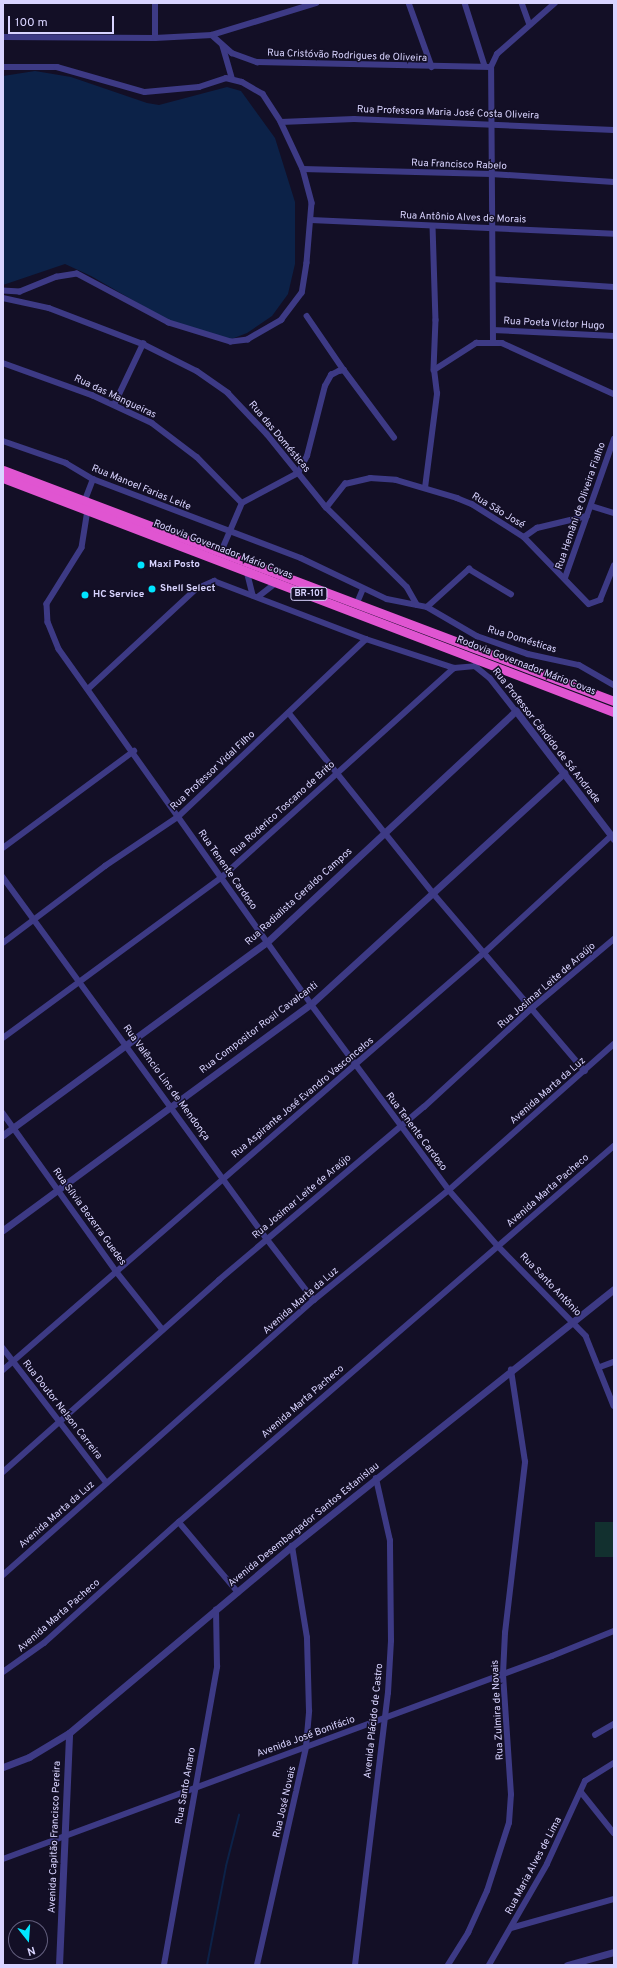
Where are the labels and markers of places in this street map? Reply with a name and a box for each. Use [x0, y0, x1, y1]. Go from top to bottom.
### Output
place label: Maxi Posto [149, 559, 200, 571]
marker: Maxi Posto [136, 560, 146, 570]
place label: Shell Select [160, 583, 215, 595]
marker: Shell Select [147, 584, 157, 594]
place label: HC Service [93, 589, 144, 601]
marker: HC Service [80, 590, 90, 600]

